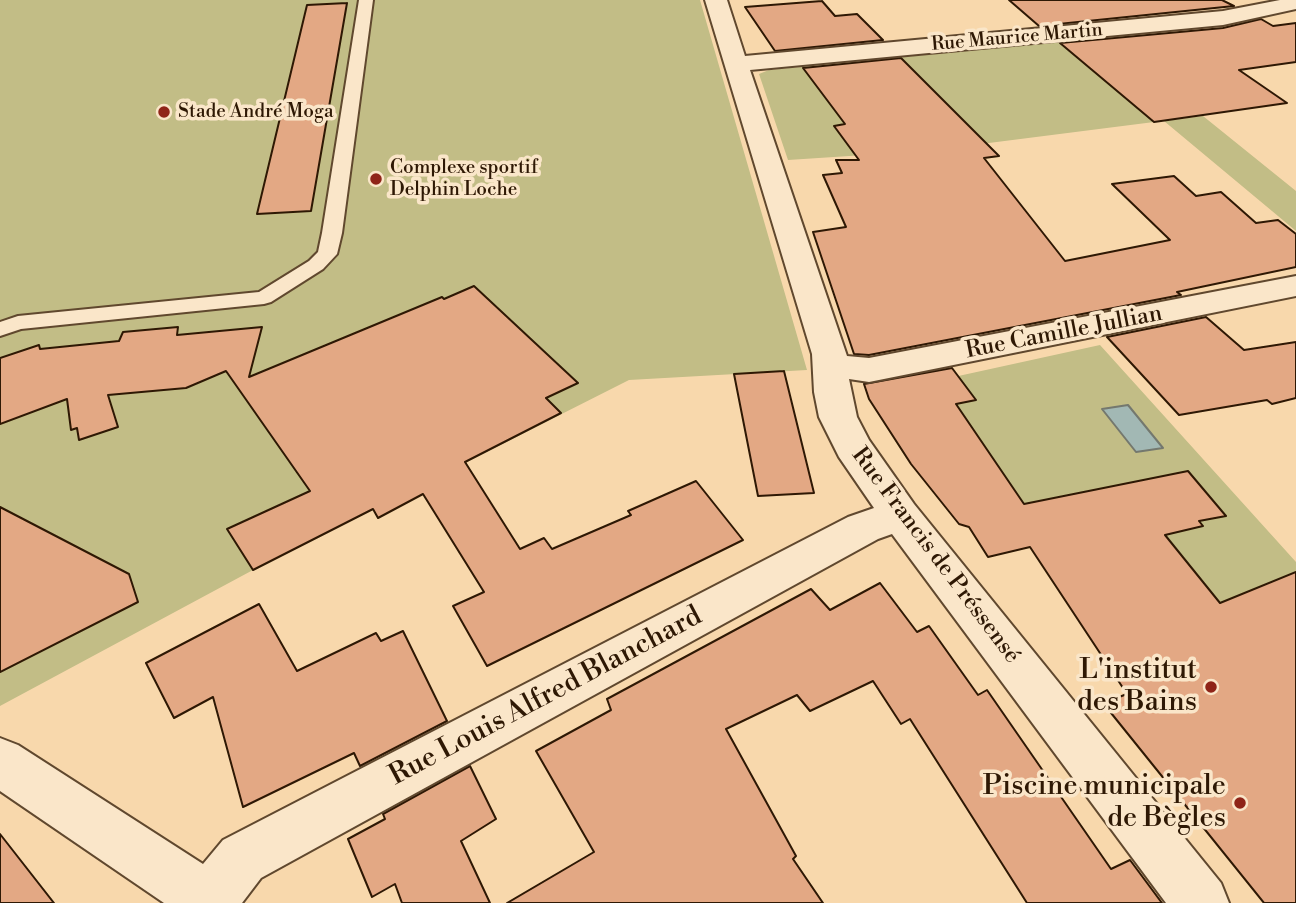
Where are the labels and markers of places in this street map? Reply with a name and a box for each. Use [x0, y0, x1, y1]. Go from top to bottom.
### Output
place label: Stade André Moga [178, 101, 333, 123]
marker: Stade André Moga [156, 104, 172, 120]
place label: Complexe sportif Delphin Loche [390, 157, 538, 201]
marker: Complexe sportif Delphin Loche [368, 171, 384, 187]
place label: L'institut des Bains [1077, 654, 1197, 720]
marker: L'institut des Bains [1203, 679, 1219, 695]
place label: Piscine municipale de Bègles [983, 770, 1226, 836]
marker: Piscine municipale de Bègles [1232, 795, 1248, 811]

